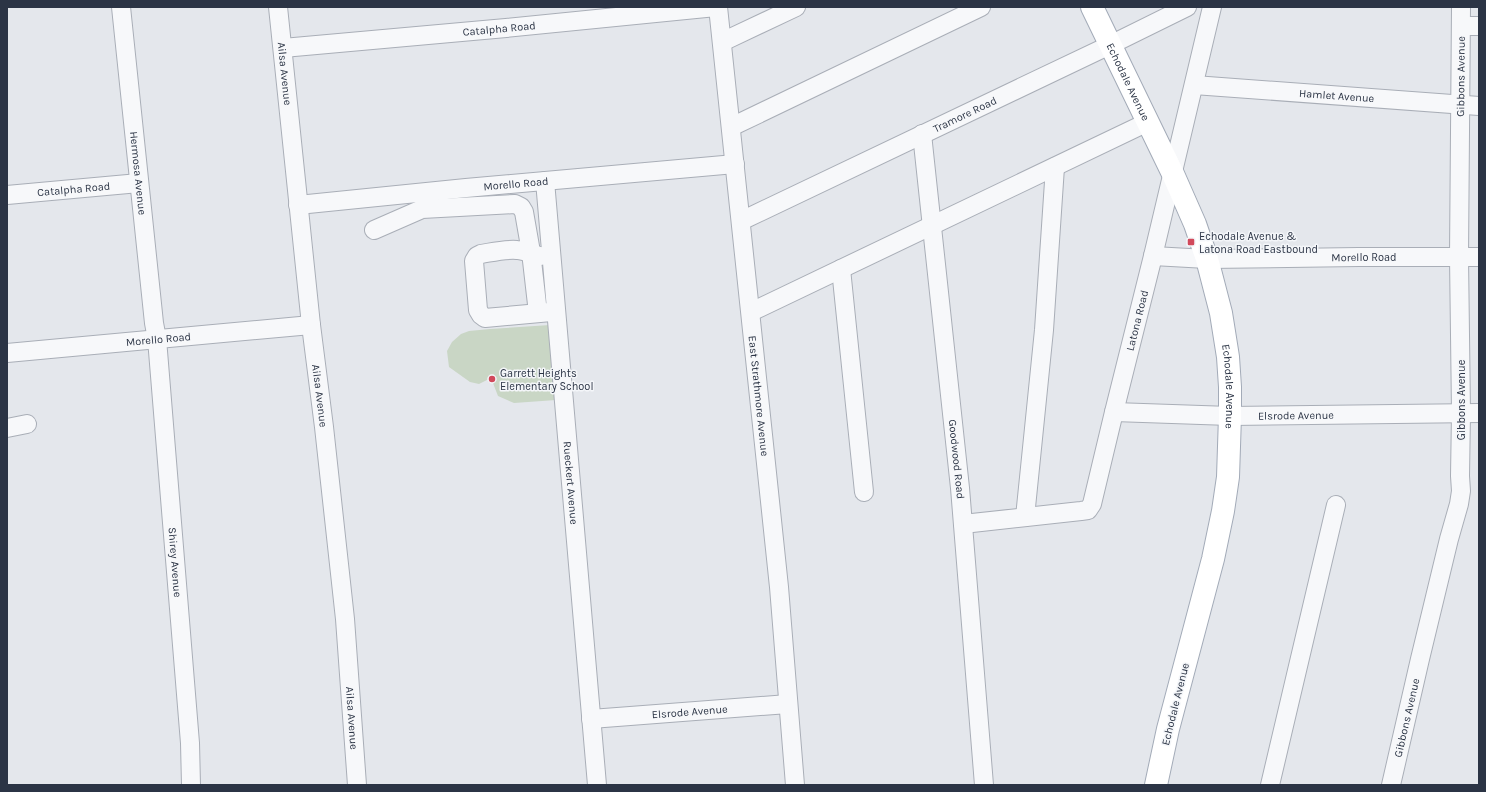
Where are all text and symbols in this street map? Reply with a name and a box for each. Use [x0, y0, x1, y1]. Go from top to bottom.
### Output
street label: Catalpha Road [462, 19, 536, 39]
street label: Gibbons Avenue [1454, 36, 1468, 117]
street label: Ailsa Avenue [275, 41, 294, 106]
street label: Echodale Avenue [1103, 41, 1152, 123]
street label: Hamlet Avenue [1298, 87, 1375, 105]
street label: Tramore Road [931, 94, 999, 135]
street label: Hermosa Avenue [127, 131, 149, 216]
street label: Morello Road [483, 175, 549, 193]
street label: Catalpha Road [37, 180, 111, 199]
place label: Echodale Avenue & Latona Road Eastbound [1199, 230, 1318, 256]
marker: Echodale Avenue & Latona Road Eastbound [1186, 237, 1196, 247]
street label: Morello Road [1331, 251, 1396, 264]
street label: Latona Road [1124, 289, 1151, 352]
street label: Morello Road [125, 330, 191, 349]
street label: East Strathmore Avenue [746, 335, 771, 457]
street label: Echodale Avenue [1219, 343, 1236, 429]
street label: Gibbons Avenue [1455, 359, 1468, 440]
street label: Ailsa Avenue [309, 364, 330, 428]
place label: Garrett Heights Elementary School [500, 367, 593, 393]
marker: Garrett Heights Elementary School [487, 374, 497, 384]
street label: Elsrode Avenue [1258, 409, 1334, 423]
street label: Goodwood Road [946, 419, 967, 500]
street label: Rueckert Avenue [560, 441, 581, 525]
street label: Shirey Avenue [165, 527, 184, 598]
street label: Echodale Avenue [1159, 661, 1192, 747]
street label: Gibbons Avenue [1392, 677, 1422, 759]
street label: Ailsa Avenue [343, 686, 360, 751]
street label: Elsrode Avenue [651, 703, 729, 721]

